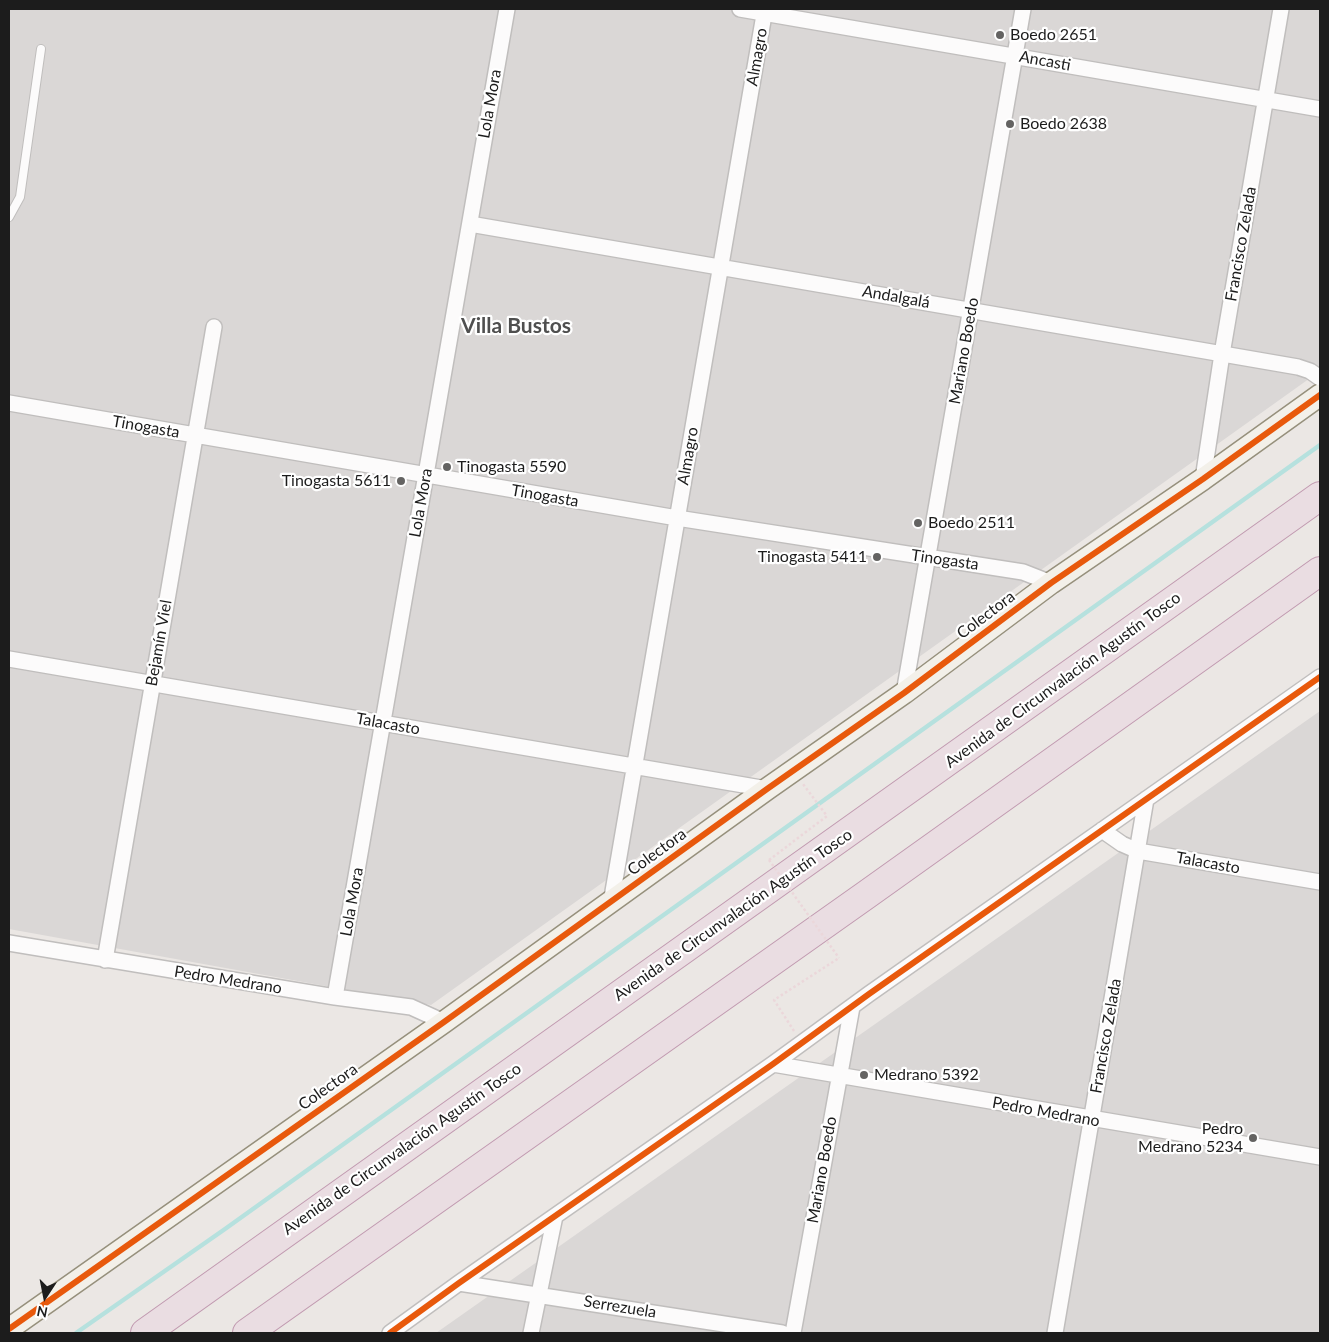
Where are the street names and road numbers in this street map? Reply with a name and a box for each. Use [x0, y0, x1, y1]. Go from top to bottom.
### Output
street label: Almagro [742, 26, 772, 88]
street label: Ancasti [1018, 47, 1072, 75]
street label: Lola Mora [474, 68, 506, 140]
street label: Francisco Zelada [1221, 185, 1261, 303]
street label: Andalgalá [861, 282, 931, 312]
street label: Mariano Boedo [945, 296, 983, 406]
street label: Tinogasta [111, 412, 181, 442]
street label: Almagro [673, 425, 703, 487]
street label: Lola Mora [405, 467, 437, 539]
street label: Tinogasta [510, 481, 580, 511]
street label: Tinogasta [910, 546, 980, 574]
street label: Colectora [953, 587, 1019, 643]
street label: Avenida de Circunvalación Agustín Tosco [941, 588, 1185, 772]
street label: Bejamín Viel [142, 598, 176, 688]
street label: Talacasto [355, 709, 421, 739]
street label: Colectora [624, 824, 690, 880]
street label: Avenida de Circunvalación Agustín Tosco [610, 825, 856, 1005]
street label: Talacasto [1175, 848, 1241, 878]
street label: Lola Mora [336, 866, 368, 938]
street label: Pedro Medrano [173, 962, 283, 998]
street label: Francisco Zelada [1086, 977, 1126, 1095]
street label: Avenida de Circunvalación Agustín Tosco [279, 1059, 525, 1239]
street label: Colectora [295, 1060, 361, 1114]
street label: Pedro Medrano [991, 1093, 1101, 1131]
street label: Mariano Boedo [803, 1115, 841, 1225]
street label: Serrezuela [582, 1292, 658, 1322]

